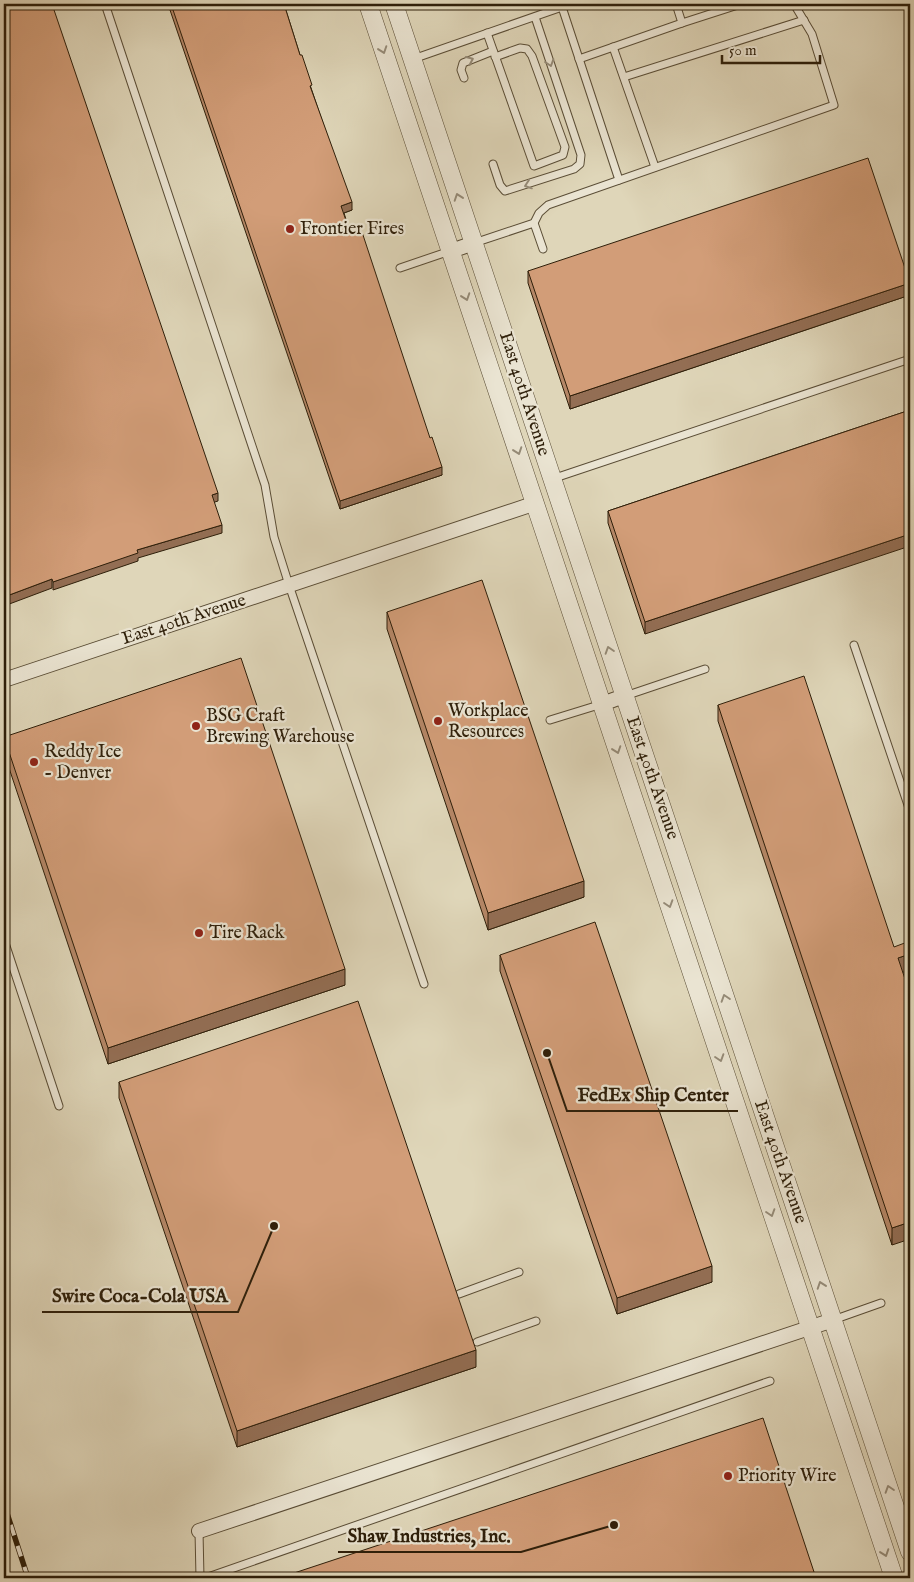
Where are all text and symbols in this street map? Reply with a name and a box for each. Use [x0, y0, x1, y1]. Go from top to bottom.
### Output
scale bar [722, 32, 819, 64]
text: 50 m [729, 41, 757, 60]
one-way arrow [378, 45, 388, 54]
one-way arrow [465, 56, 474, 66]
one-way arrow [545, 58, 555, 67]
one-way arrow [524, 179, 533, 189]
one-way arrow [454, 193, 464, 201]
place label: Frontier Fires [300, 218, 404, 241]
marker: Frontier Fires [284, 223, 296, 235]
one-way arrow [460, 292, 470, 301]
street label: East 40th Avenue [493, 329, 555, 459]
one-way arrow [512, 446, 522, 455]
street label: East 40th Avenue [119, 589, 249, 651]
one-way arrow [605, 646, 615, 655]
place label: Workplace Resources [448, 700, 528, 744]
place label: BSG Craft Brewing Warehouse [206, 705, 354, 749]
street label: East 40th Avenue [620, 713, 684, 843]
marker: Workplace Resources [432, 715, 444, 727]
marker: BSG Craft Brewing Warehouse [190, 720, 202, 732]
place label: Reddy Ice - Denver [44, 741, 121, 785]
one-way arrow [611, 745, 621, 754]
marker: Reddy Ice - Denver [28, 756, 40, 768]
one-way arrow [663, 899, 673, 908]
place label: Tire Rack [209, 922, 285, 945]
marker: Tire Rack [193, 927, 205, 939]
one-way arrow [721, 995, 731, 1003]
one-way arrow [714, 1054, 724, 1062]
callout: FedEx Ship Center [567, 1077, 738, 1111]
text: FedEx Ship Center [577, 1084, 730, 1108]
street label: East 40th Avenue [748, 1097, 812, 1227]
one-way arrow [765, 1208, 775, 1216]
callout: Swire Coca-Cola USA [42, 1278, 238, 1312]
one-way arrow [817, 1281, 827, 1290]
text: Swire Coca-Cola USA [52, 1285, 229, 1309]
place label: Priority Wire [738, 1465, 837, 1488]
marker: Priority Wire [722, 1470, 734, 1482]
one-way arrow [885, 1485, 895, 1494]
callout: Shaw Industries, Inc. [338, 1518, 521, 1552]
text: Shaw Industries, Inc. [347, 1525, 511, 1549]
one-way arrow [879, 1549, 889, 1557]

